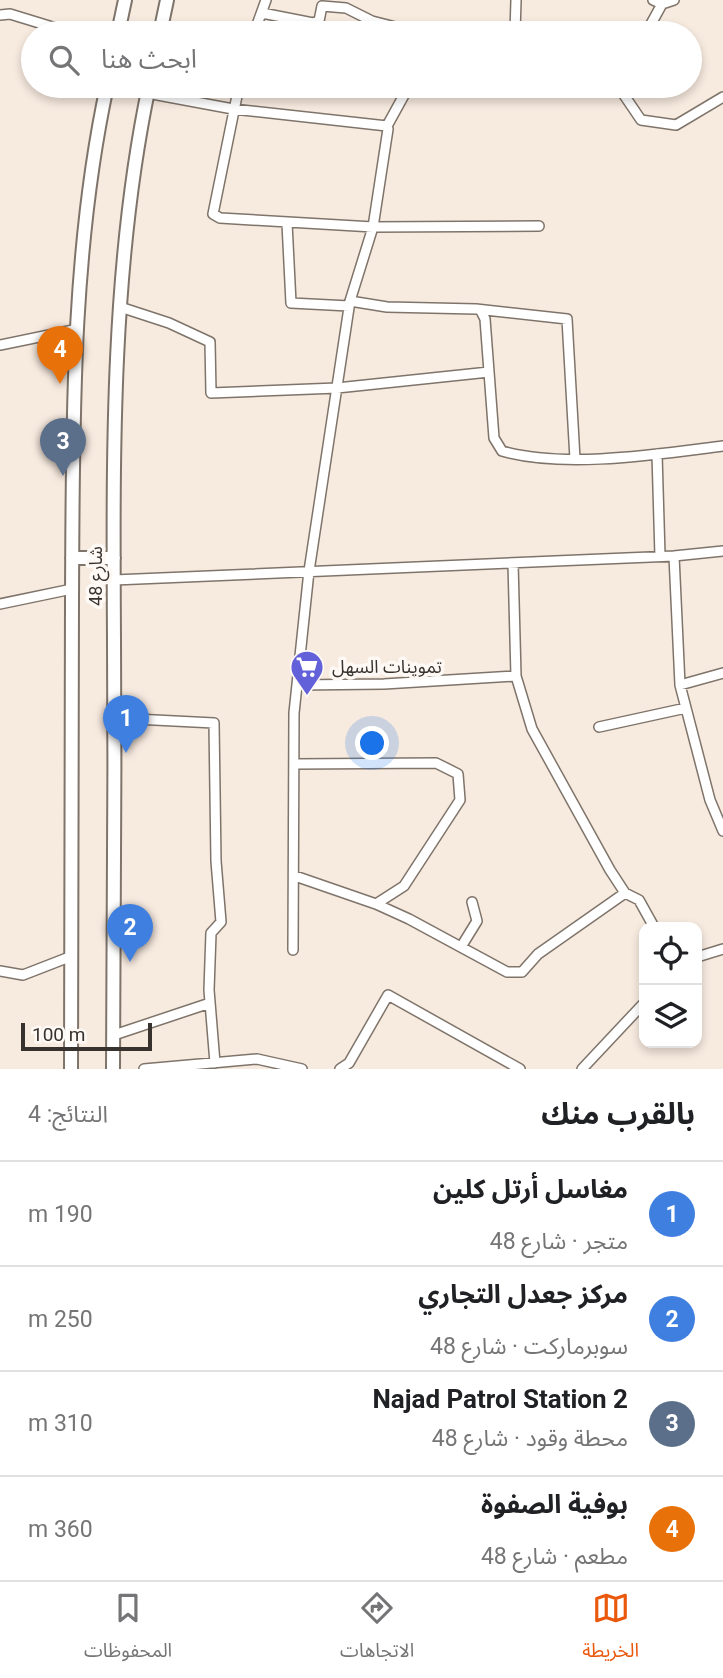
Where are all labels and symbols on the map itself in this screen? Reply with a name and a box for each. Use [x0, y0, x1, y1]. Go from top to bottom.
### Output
pin: 4 [37, 326, 83, 384]
pin: 3 [40, 418, 86, 476]
street label: شارع 48 [85, 546, 110, 606]
supermarket icon: تموينات السهل [288, 648, 326, 697]
place label: تموينات السهل [332, 656, 442, 678]
pin: 1 [103, 695, 149, 753]
your location [355, 726, 389, 760]
pin: 2 [107, 904, 153, 962]
scale bar [21, 1020, 152, 1052]

